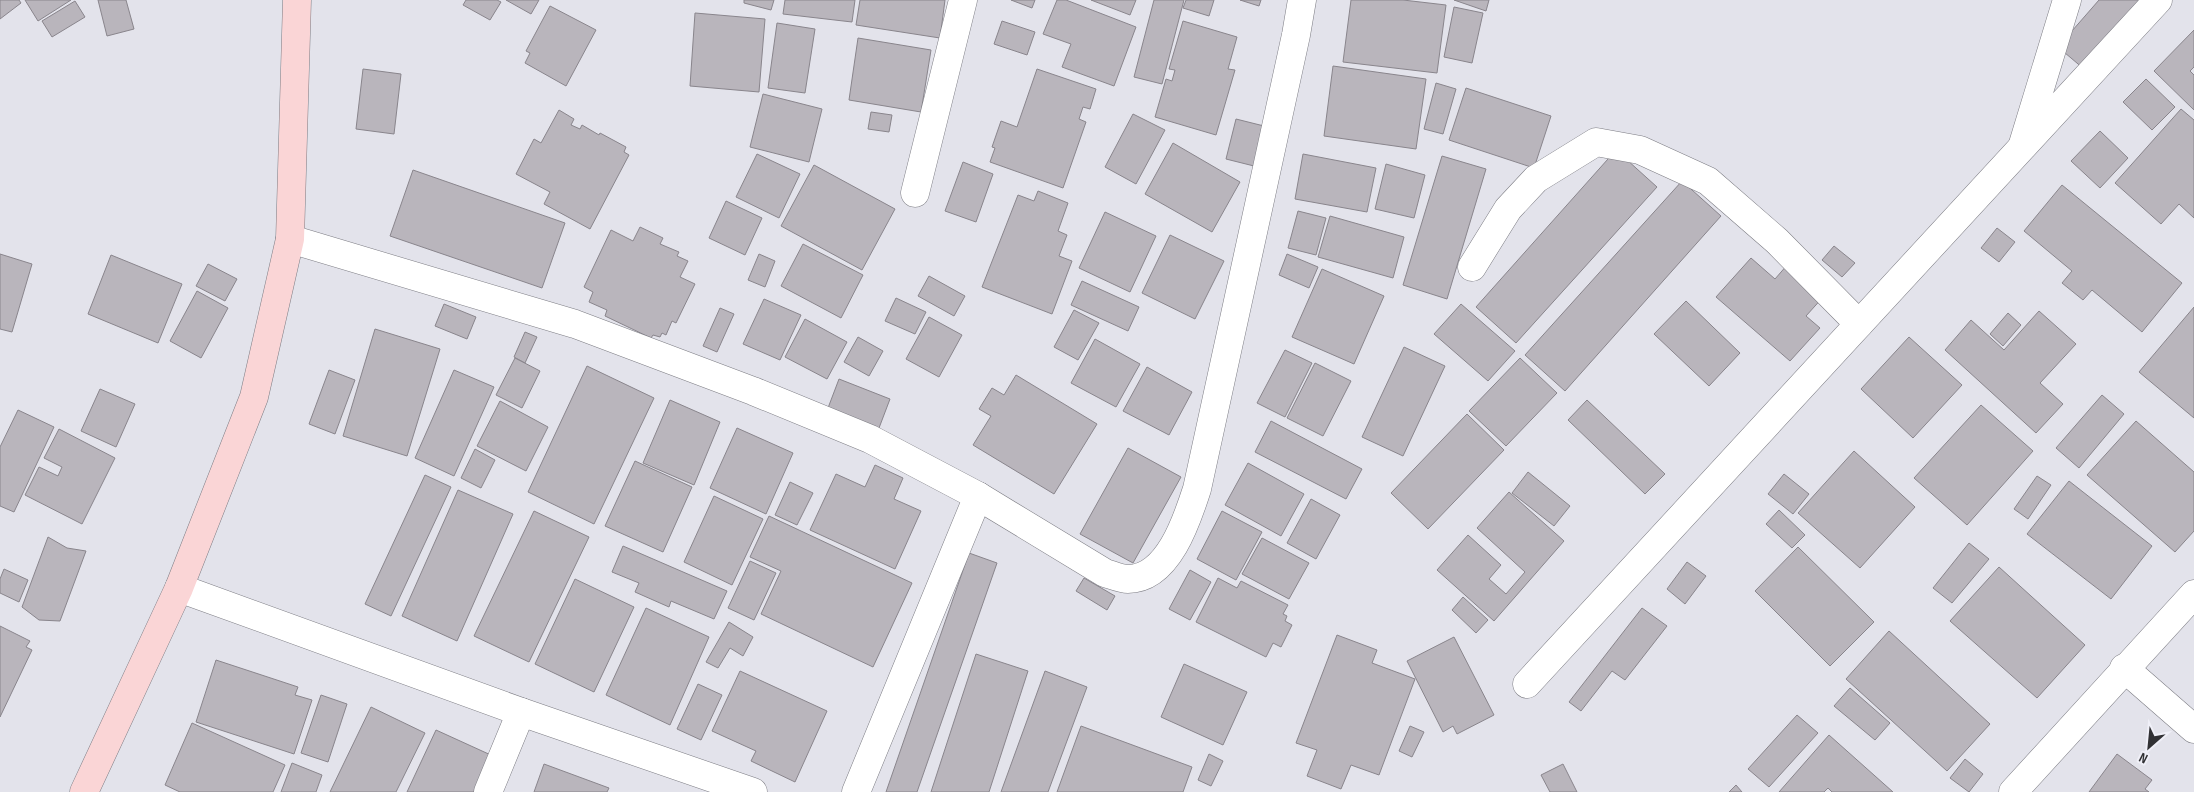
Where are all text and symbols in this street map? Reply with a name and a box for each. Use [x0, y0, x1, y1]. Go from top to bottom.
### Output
north arrow [2124, 722, 2174, 772]
text: N [2136, 749, 2151, 767]

